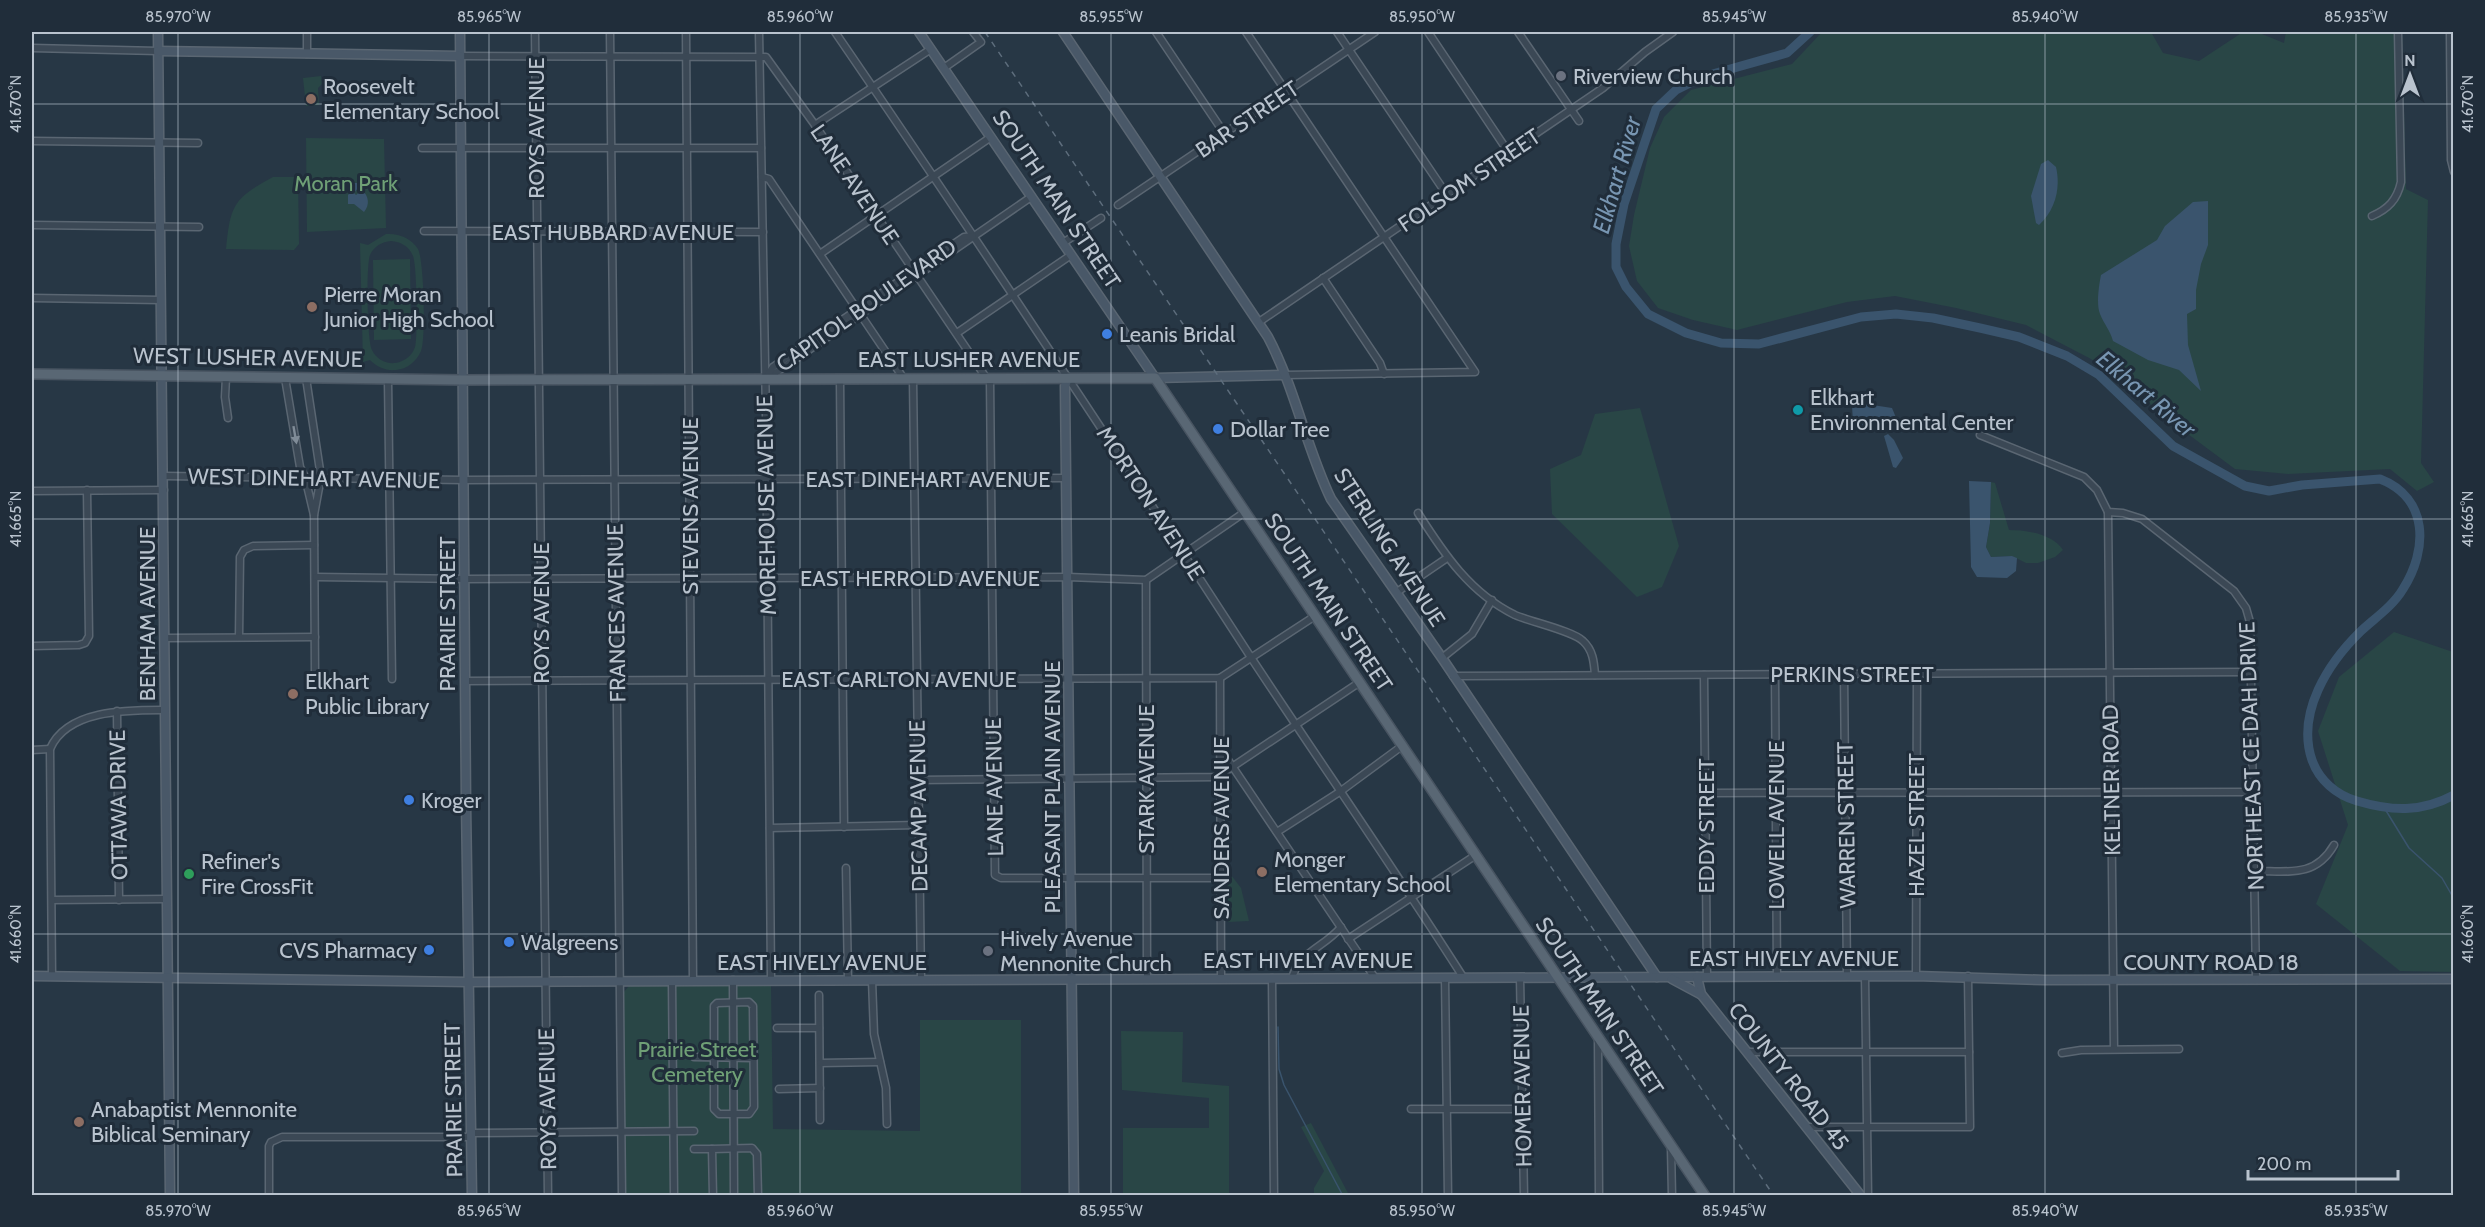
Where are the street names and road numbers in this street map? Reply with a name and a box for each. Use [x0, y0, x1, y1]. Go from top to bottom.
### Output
street label: ROYS AVENUE [523, 57, 550, 199]
street label: BAR STREET [1190, 75, 1304, 164]
street label: SOUTH MAIN STREET [987, 105, 1126, 294]
street label: LANE AVENUE [805, 119, 905, 249]
street label: FOLSOM STREET [1393, 123, 1546, 238]
street label: EAST HUBBARD AVENUE [492, 219, 734, 246]
street label: CAPITOL BOULEVARD [771, 233, 962, 378]
street label: WEST LUSHER AVENUE [133, 342, 363, 373]
street label: EAST LUSHER AVENUE [858, 346, 1080, 373]
street label: MOREHOUSE AVENUE [751, 395, 782, 615]
street label: STEVENS AVENUE [677, 417, 704, 595]
street label: MORTON AVENUE [1091, 421, 1210, 585]
street label: WEST DINEHART AVENUE [188, 463, 440, 494]
street label: STERLING AVENUE [1328, 463, 1451, 632]
street label: EAST DINEHART AVENUE [806, 466, 1050, 493]
street label: SOUTH MAIN STREET [1259, 508, 1398, 697]
street label: FRANCES AVENUE [601, 523, 632, 703]
street label: BENHAM AVENUE [134, 527, 161, 701]
street label: PRAIRIE STREET [434, 536, 461, 691]
street label: ROYS AVENUE [528, 542, 555, 684]
street label: EAST HERROLD AVENUE [800, 565, 1040, 592]
street label: NORTHEAST CE DAH DRIVE [2233, 621, 2270, 891]
street label: PLEASANT PLAIN AVENUE [1039, 661, 1066, 913]
street label: PERKINS STREET [1770, 661, 1934, 688]
street label: EAST CARLTON AVENUE [781, 666, 1017, 693]
street label: STARK AVENUE [1133, 704, 1160, 854]
street label: KELTNER ROAD [2097, 704, 2126, 856]
street label: LANE AVENUE [980, 717, 1009, 857]
street label: DECAMP AVENUE [904, 720, 933, 892]
street label: OTTAWA DRIVE [104, 730, 133, 880]
street label: SANDERS AVENUE [1208, 737, 1235, 919]
street label: LOWELL AVENUE [1763, 741, 1790, 909]
street label: WARREN STREET [1832, 741, 1861, 909]
street label: HAZEL STREET [1903, 753, 1930, 897]
street label: EDDY STREET [1693, 758, 1720, 893]
street label: SOUTH MAIN STREET [1530, 912, 1669, 1101]
street label: EAST HIVELY AVENUE [1689, 945, 1899, 972]
street label: EAST HIVELY AVENUE [1203, 947, 1413, 974]
street label: EAST HIVELY AVENUE [717, 949, 927, 976]
street label: COUNTY ROAD 18 [2123, 949, 2299, 976]
street label: COUNTY ROAD 45 [1723, 997, 1855, 1155]
street label: HOMER AVENUE [1508, 1005, 1537, 1167]
street label: PRAIRIE STREET [439, 1022, 468, 1178]
street label: ROYS AVENUE [533, 1028, 562, 1170]

